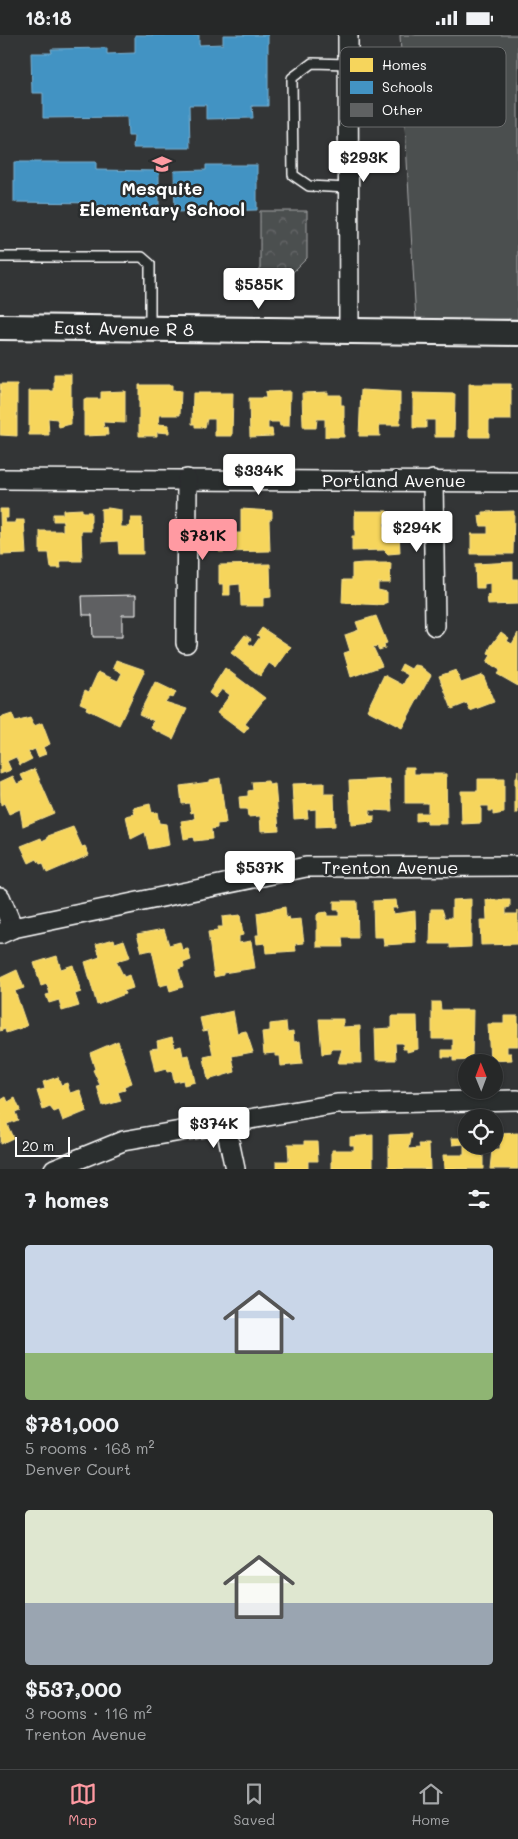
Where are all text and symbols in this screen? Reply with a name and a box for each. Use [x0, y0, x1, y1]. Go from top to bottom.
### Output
text: 18:18 [25, 5, 71, 30]
legend [340, 47, 506, 127]
text: Homes [382, 55, 427, 74]
text: Schools [382, 77, 433, 96]
text: Other [382, 100, 423, 119]
pin: $293K [329, 141, 399, 183]
text: $293K [340, 146, 388, 167]
school or university icon: Mesquite Elementary School [151, 153, 173, 175]
place label: Mesquite Elementary School [79, 176, 245, 221]
pin: $585K [224, 267, 294, 310]
text: $585K [234, 273, 284, 294]
street label: East Avenue R 8 [54, 315, 194, 341]
pin: $334K [224, 453, 294, 496]
text: $334K [234, 459, 284, 480]
street label: Portland Avenue [322, 468, 466, 492]
pin: $294K [382, 511, 452, 553]
text: $294K [392, 516, 442, 537]
pin: $781K [168, 519, 238, 561]
text: $781K [180, 524, 226, 545]
pin: $537K [225, 851, 295, 893]
street label: Trenton Avenue [322, 855, 458, 879]
text: $537K [236, 856, 284, 877]
north arrow [458, 1054, 502, 1099]
map controls [458, 1054, 503, 1154]
pin: $374K [179, 1107, 249, 1149]
button: locate [458, 1109, 503, 1154]
text: $374K [189, 1112, 239, 1133]
scale bar [15, 1134, 70, 1157]
text: 20 m [22, 1136, 54, 1155]
icon: filters [465, 1185, 493, 1213]
text: 7 homes [25, 1186, 109, 1213]
icon: home [214, 1277, 304, 1367]
text: $781,000 [25, 1410, 119, 1437]
text: 5 rooms · 168 m² [25, 1437, 155, 1458]
text: Denver Court [25, 1458, 131, 1479]
icon: home [214, 1542, 304, 1632]
text: $537,000 [25, 1675, 122, 1702]
text: 3 rooms · 116 m² [25, 1702, 152, 1723]
text: Trenton Avenue [25, 1723, 147, 1744]
tab: Map [68, 1780, 97, 1829]
tab: Saved [233, 1780, 275, 1829]
tab: Home [412, 1780, 450, 1829]

